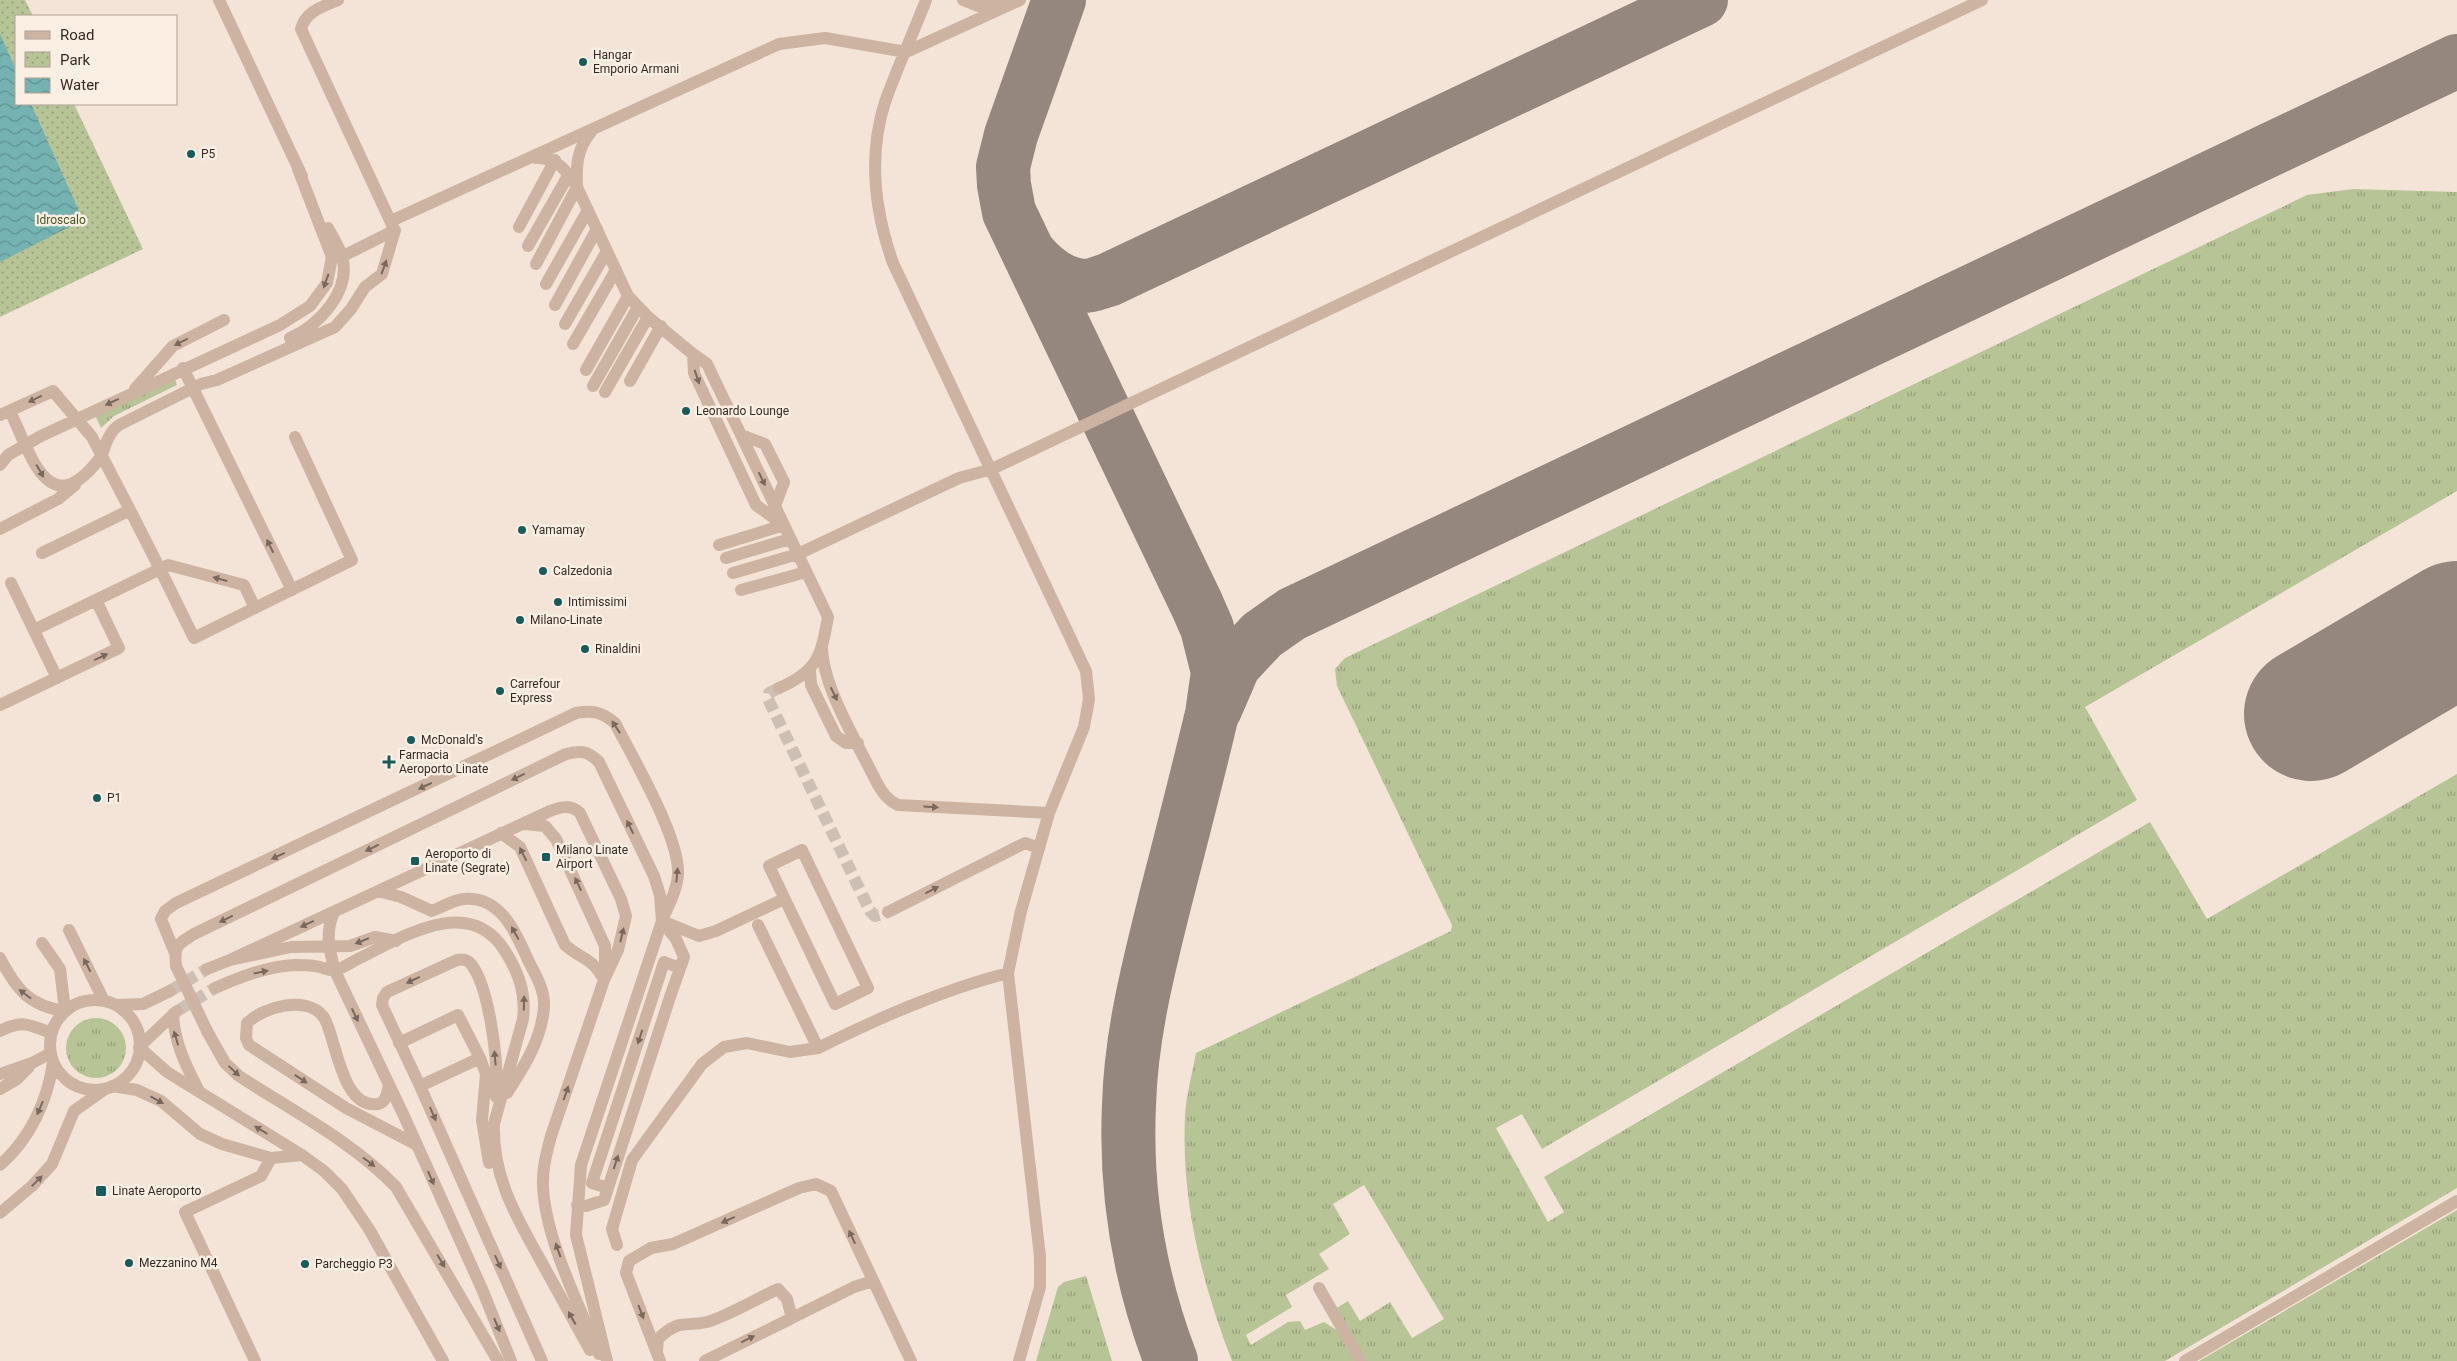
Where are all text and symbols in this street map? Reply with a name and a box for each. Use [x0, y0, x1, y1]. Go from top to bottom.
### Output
legend [15, 15, 178, 105]
text: Road [60, 26, 94, 44]
place label: Hangar Emporio Armani [593, 48, 679, 76]
text: Park [60, 51, 91, 69]
marker: Hangar Emporio Armani [577, 56, 589, 68]
text: Water [60, 76, 99, 94]
place label: P5 [201, 147, 216, 161]
marker: P5 [185, 148, 197, 160]
park label: Idroscalo [36, 213, 86, 227]
one-way arrow [380, 259, 388, 274]
one-way arrow [322, 274, 330, 289]
one-way arrow [174, 338, 188, 346]
one-way arrow [693, 370, 701, 385]
one-way arrow [28, 395, 43, 403]
one-way arrow [105, 398, 120, 406]
place label: Leonardo Lounge [696, 404, 789, 418]
marker: Leonardo Lounge [680, 405, 692, 417]
one-way arrow [35, 464, 44, 477]
one-way arrow [758, 472, 766, 486]
place label: Yamamay [532, 523, 585, 537]
marker: Yamamay [516, 524, 528, 536]
one-way arrow [266, 539, 274, 553]
place label: Calzedonia [553, 564, 612, 578]
marker: Calzedonia [537, 565, 549, 577]
one-way arrow [213, 575, 228, 583]
place label: Intimissimi [568, 595, 627, 609]
marker: Intimissimi [552, 596, 564, 608]
place label: Milano-Linate [530, 613, 602, 627]
marker: Milano-Linate [514, 614, 526, 626]
place label: Rinaldini [595, 642, 641, 656]
marker: Rinaldini [579, 643, 591, 655]
one-way arrow [94, 653, 108, 661]
place label: Carrefour Express [510, 677, 560, 705]
marker: Carrefour Express [494, 685, 506, 697]
one-way arrow [830, 687, 838, 702]
one-way arrow [611, 720, 621, 734]
place label: McDonald's [421, 733, 483, 747]
marker: McDonald's [405, 734, 417, 746]
place label: Farmacia Aeroporto Linate [399, 748, 488, 776]
marker: Farmacia Aeroporto Linate [383, 756, 395, 768]
one-way arrow [511, 774, 525, 782]
one-way arrow [417, 782, 432, 791]
place label: P1 [107, 791, 121, 805]
marker: P1 [91, 792, 103, 804]
one-way arrow [923, 803, 939, 811]
one-way arrow [626, 820, 634, 834]
place label: Milano Linate Airport [556, 843, 628, 871]
one-way arrow [365, 844, 379, 852]
place label: Aeroporto di Linate (Segrate) [425, 847, 510, 875]
one-way arrow [519, 847, 527, 861]
marker: Milano Linate Airport [540, 851, 552, 863]
one-way arrow [271, 852, 285, 860]
marker: Aeroporto di Linate (Segrate) [409, 855, 421, 867]
one-way arrow [673, 867, 681, 883]
one-way arrow [573, 877, 581, 891]
one-way arrow [925, 886, 939, 894]
one-way arrow [219, 915, 233, 923]
one-way arrow [300, 921, 314, 929]
one-way arrow [511, 925, 519, 940]
one-way arrow [618, 927, 626, 942]
one-way arrow [354, 937, 369, 945]
one-way arrow [83, 958, 91, 972]
one-way arrow [253, 967, 269, 975]
one-way arrow [406, 977, 420, 985]
one-way arrow [18, 989, 31, 999]
one-way arrow [520, 995, 528, 1011]
one-way arrow [351, 1008, 359, 1022]
one-way arrow [636, 1030, 644, 1045]
one-way arrow [172, 1031, 180, 1046]
one-way arrow [490, 1050, 498, 1066]
one-way arrow [228, 1065, 240, 1077]
one-way arrow [294, 1074, 307, 1084]
one-way arrow [562, 1086, 570, 1101]
one-way arrow [150, 1096, 165, 1104]
one-way arrow [36, 1101, 44, 1115]
one-way arrow [429, 1107, 437, 1121]
one-way arrow [254, 1125, 267, 1134]
one-way arrow [612, 1154, 620, 1169]
one-way arrow [362, 1157, 376, 1167]
one-way arrow [428, 1171, 436, 1185]
one-way arrow [31, 1176, 43, 1188]
marker: Linate Aeroporto [94, 1184, 108, 1198]
place label: Linate Aeroporto [112, 1184, 202, 1198]
one-way arrow [721, 1216, 735, 1224]
one-way arrow [848, 1230, 856, 1244]
one-way arrow [554, 1243, 561, 1258]
one-way arrow [436, 1254, 445, 1267]
one-way arrow [495, 1255, 503, 1269]
place label: Mezzanino M4 [139, 1256, 218, 1270]
marker: Mezzanino M4 [123, 1257, 135, 1269]
place label: Parcheggio P3 [315, 1257, 393, 1271]
marker: Parcheggio P3 [299, 1258, 311, 1270]
one-way arrow [637, 1305, 645, 1320]
one-way arrow [568, 1312, 577, 1325]
one-way arrow [493, 1318, 501, 1333]
one-way arrow [741, 1335, 755, 1343]

